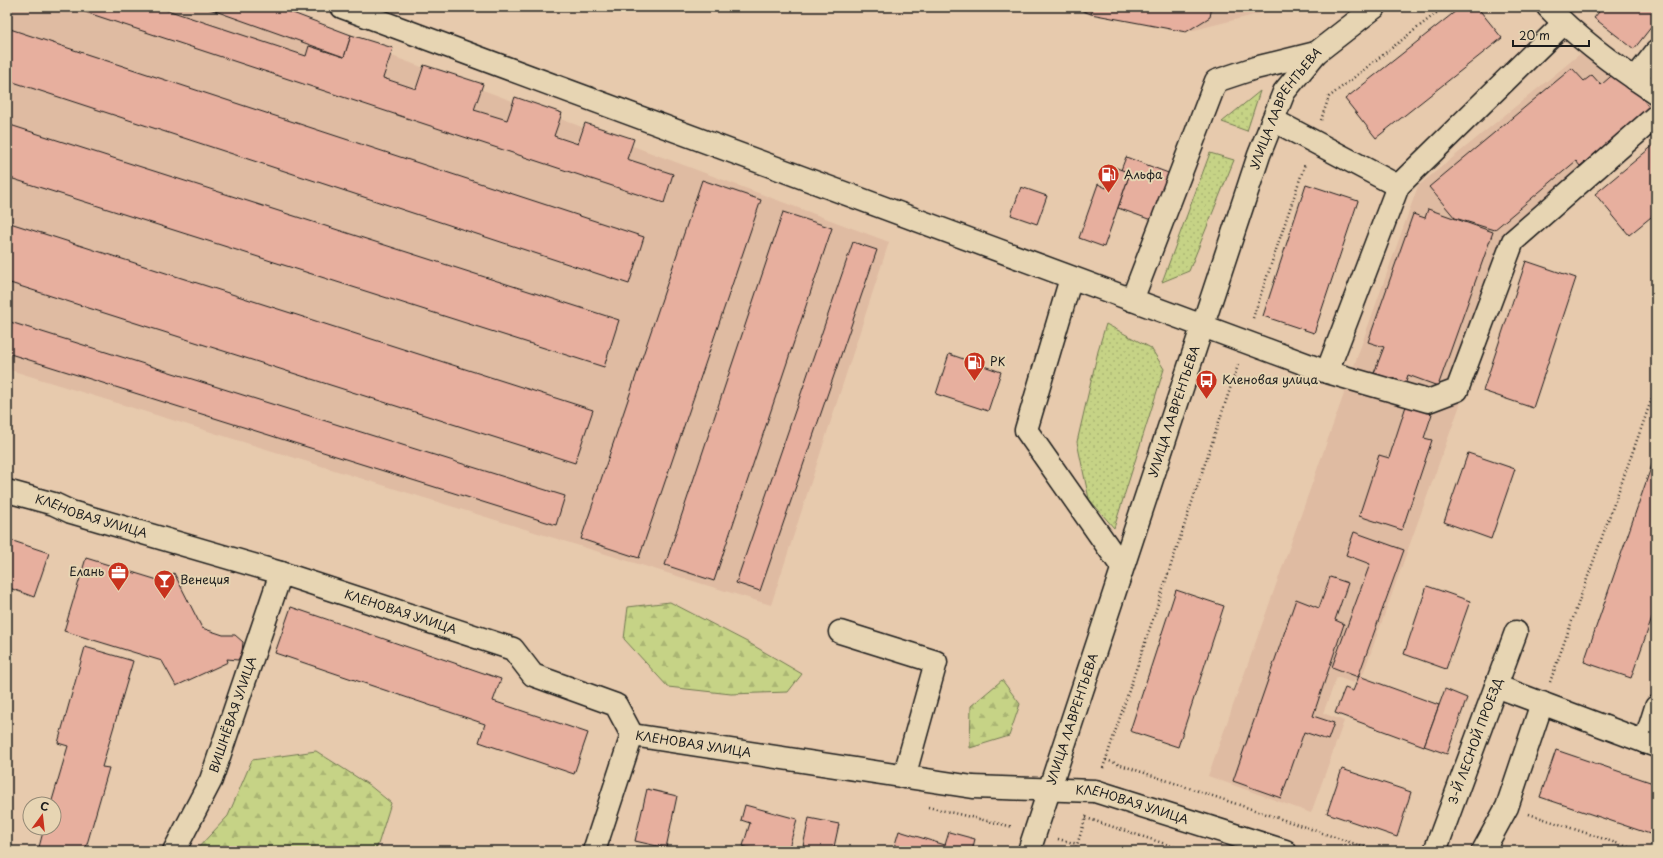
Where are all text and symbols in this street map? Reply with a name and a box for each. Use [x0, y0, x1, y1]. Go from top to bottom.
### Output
scale bar [1513, 22, 1589, 48]
text: 20 m [1519, 26, 1550, 44]
street label: УЛИЦА ЛАВРЕНТЬЕВА [1245, 42, 1325, 172]
fuel station icon: Альфа [1095, 162, 1121, 195]
place label: Альфа [1124, 165, 1163, 183]
street label: УЛИЦА ЛАВРЕНТЬЕВА [1143, 343, 1204, 479]
fuel station icon: РК [961, 349, 987, 382]
place label: РК [990, 352, 1005, 370]
bus stop icon: Кленовая улица [1194, 367, 1220, 400]
place label: Кленовая улица [1222, 370, 1318, 388]
street label: КЛЕНОВАЯ УЛИЦА [33, 489, 150, 542]
office icon: Елань [106, 559, 132, 592]
place label: Елань [69, 562, 104, 580]
bar icon: Венеция [151, 567, 177, 600]
place label: Венеция [180, 570, 230, 588]
street label: КЛЕНОВАЯ УЛИЦА [342, 584, 459, 638]
street label: УЛИЦА ЛАВРЕНТЬЕВА [1042, 650, 1102, 787]
street label: ВИШНЁВАЯ УЛИЦА [204, 654, 260, 775]
street label: 3-Й ЛЕСНОЙ ПРОЕЗД [1443, 675, 1506, 807]
street label: КЛЕНОВАЯ УЛИЦА [634, 726, 753, 761]
street label: КЛЕНОВАЯ УЛИЦА [1075, 780, 1191, 828]
north arrow [22, 796, 62, 836]
text: С [39, 797, 51, 815]

